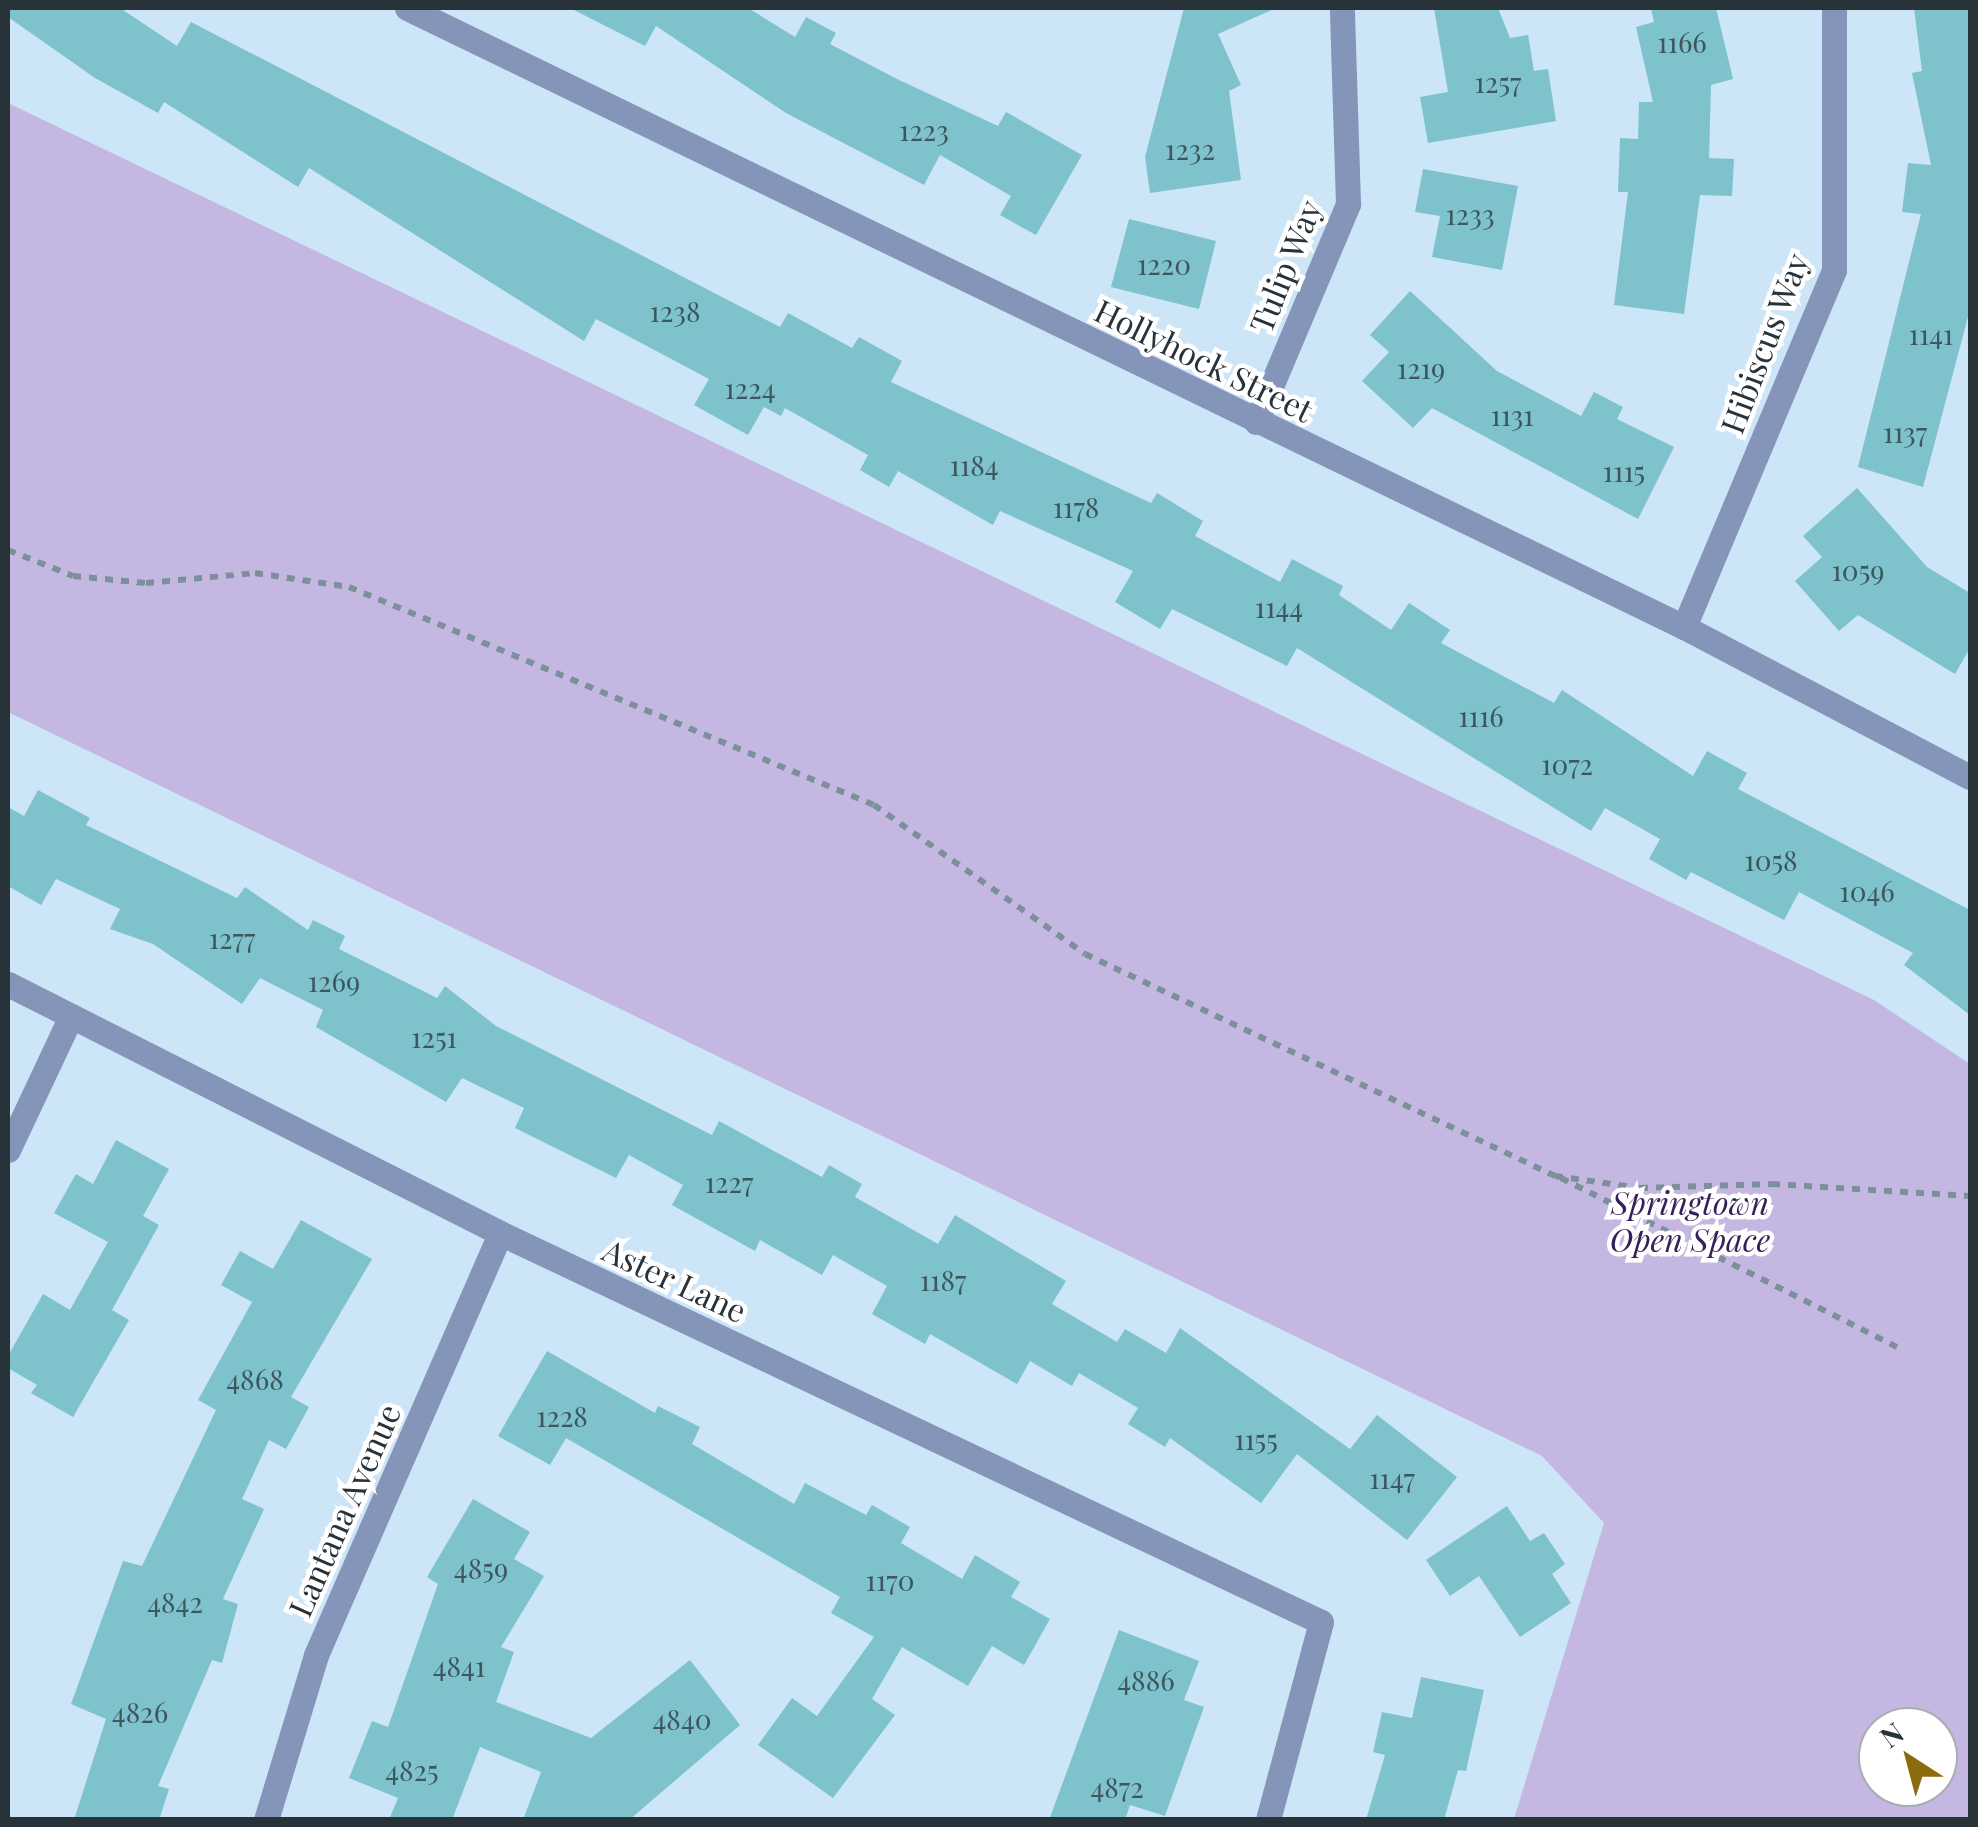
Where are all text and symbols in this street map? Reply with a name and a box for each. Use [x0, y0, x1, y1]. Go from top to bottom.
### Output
house number: 1166 [1657, 25, 1707, 59]
house number: 1257 [1475, 65, 1521, 99]
house number: 1223 [899, 113, 949, 147]
house number: 1232 [1165, 132, 1215, 166]
street label: Tulip Way [1241, 194, 1329, 338]
house number: 1233 [1445, 197, 1495, 231]
house number: 1220 [1137, 247, 1191, 281]
street label: Hibiscus Way [1712, 247, 1816, 439]
street label: Hollyhock Street [1089, 291, 1319, 429]
house number: 1238 [650, 294, 700, 328]
house number: 1141 [1909, 317, 1953, 351]
house number: 1219 [1397, 351, 1445, 385]
house number: 1224 [724, 371, 776, 405]
house number: 1131 [1490, 398, 1534, 432]
house number: 1137 [1883, 415, 1927, 449]
house number: 1184 [949, 448, 999, 482]
house number: 1115 [1603, 454, 1645, 488]
house number: 1178 [1053, 490, 1099, 524]
house number: 1059 [1831, 553, 1885, 587]
house number: 1144 [1255, 590, 1303, 624]
house number: 1116 [1458, 699, 1504, 733]
house number: 1072 [1541, 747, 1593, 781]
house number: 1058 [1744, 843, 1798, 877]
house number: 1046 [1839, 874, 1895, 908]
house number: 1277 [209, 921, 255, 955]
house number: 1269 [308, 964, 360, 998]
house number: 1251 [411, 1020, 457, 1054]
house number: 1227 [705, 1165, 753, 1199]
park label: Springtown Open Space [1610, 1184, 1770, 1259]
street label: Aster Lane [597, 1230, 753, 1330]
house number: 1187 [920, 1263, 966, 1297]
house number: 4868 [226, 1362, 284, 1396]
street label: Lantana Avenue [280, 1397, 408, 1623]
house number: 1228 [536, 1399, 588, 1433]
house number: 1155 [1234, 1422, 1278, 1456]
house number: 1147 [1369, 1461, 1415, 1495]
house number: 4859 [454, 1551, 508, 1585]
house number: 1170 [866, 1563, 914, 1597]
house number: 4842 [147, 1585, 203, 1619]
house number: 4841 [433, 1649, 485, 1683]
house number: 4886 [1117, 1663, 1175, 1697]
house number: 4826 [112, 1695, 168, 1729]
house number: 4840 [652, 1702, 712, 1736]
north arrow [1858, 1707, 1958, 1807]
text: N [1872, 1713, 1910, 1755]
house number: 4825 [385, 1753, 439, 1787]
house number: 4872 [1090, 1770, 1144, 1804]

